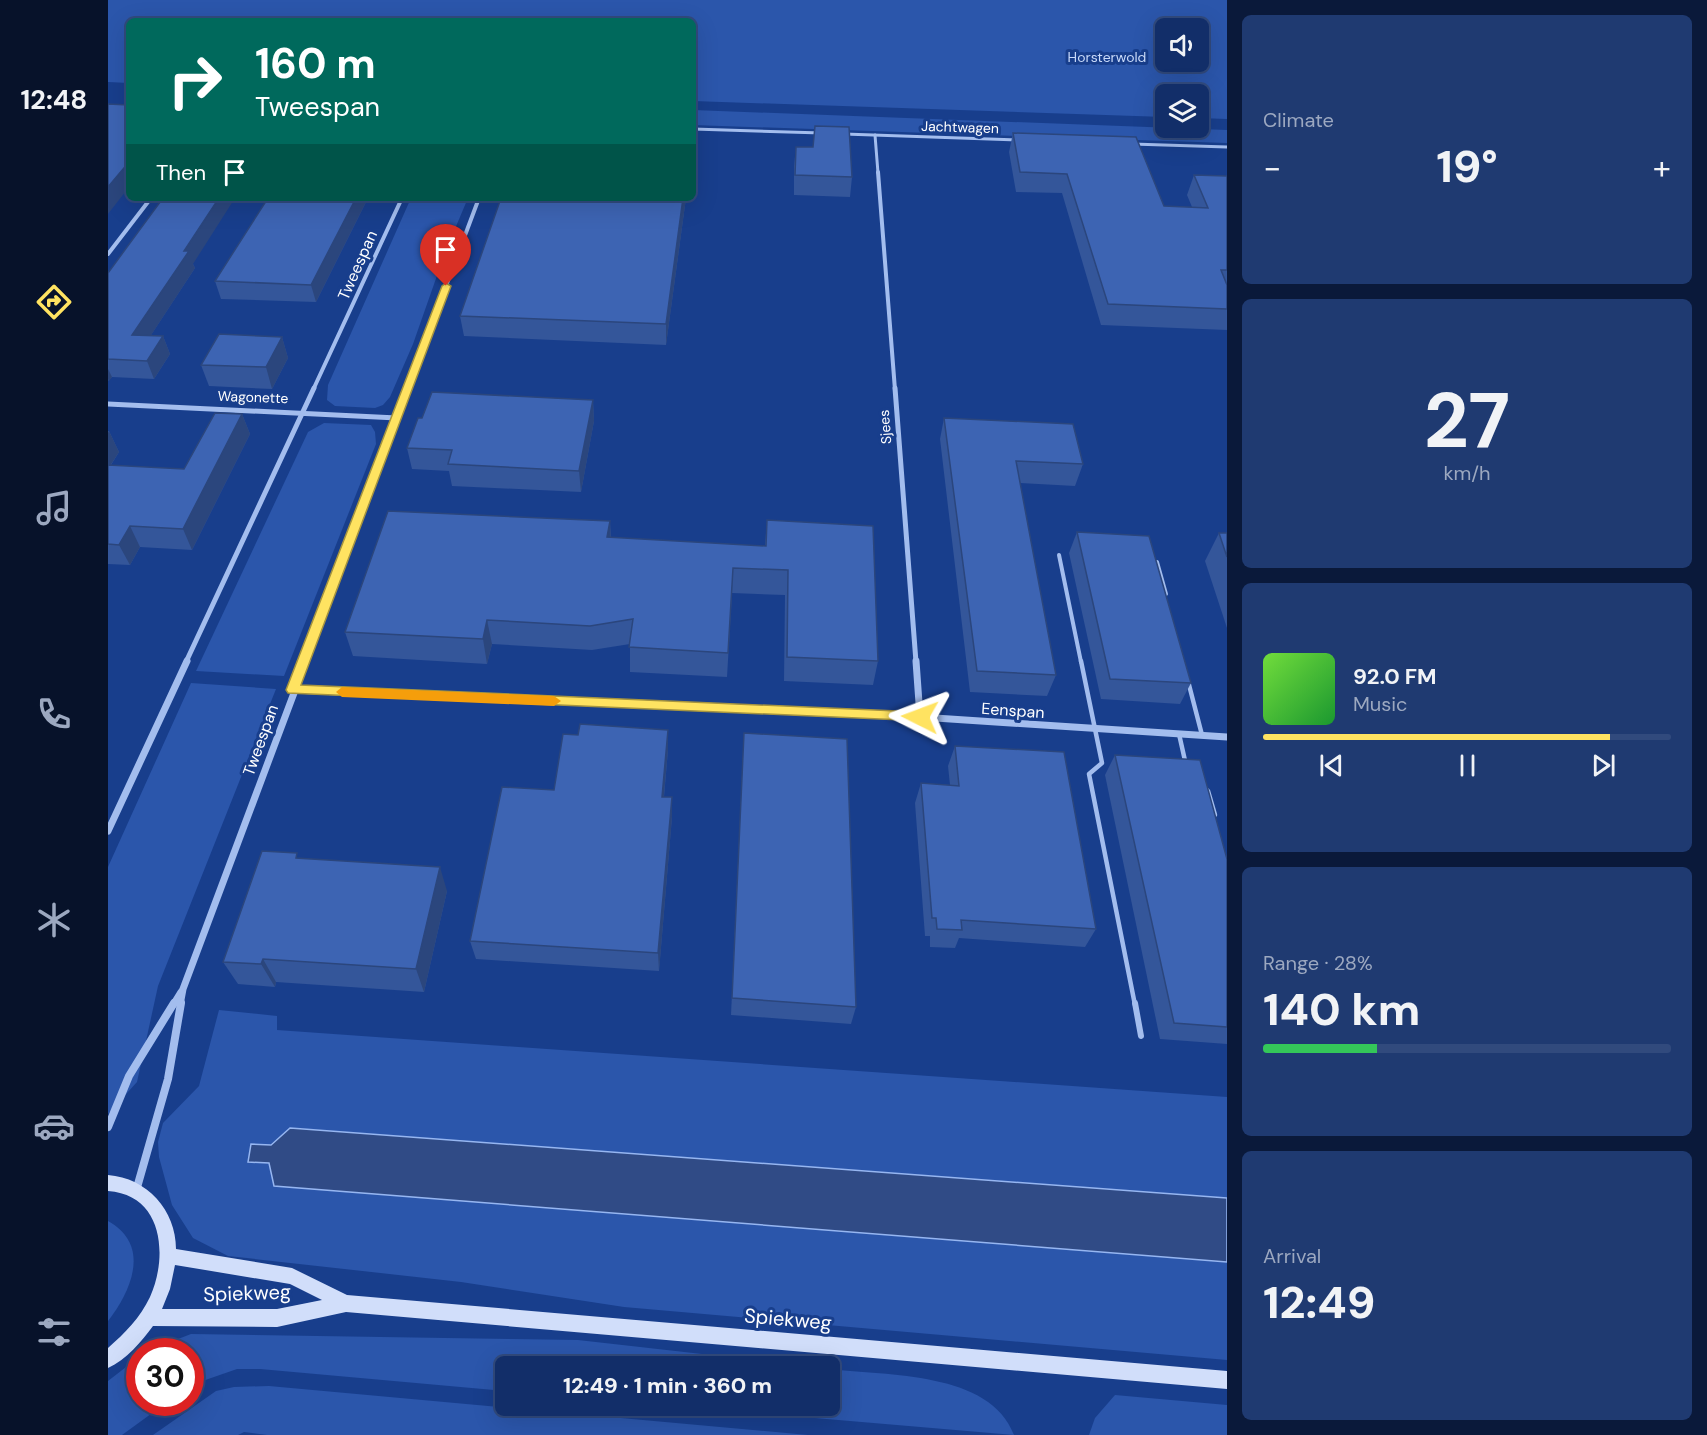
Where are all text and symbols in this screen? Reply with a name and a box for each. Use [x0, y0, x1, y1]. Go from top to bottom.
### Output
map controls [1155, 18, 1209, 138]
button: sound [1155, 18, 1209, 72]
text: 160 m [255, 36, 376, 91]
icon: right [156, 42, 234, 120]
park label: Horsterwold [1068, 48, 1146, 66]
text: 12:48 [21, 82, 87, 117]
button: layers [1155, 84, 1209, 138]
text: Tweespan [255, 89, 380, 124]
text: Climate [1263, 107, 1334, 133]
street label: Jachtwagen [921, 117, 999, 137]
text: 19° [1436, 137, 1498, 196]
text: − [1263, 146, 1281, 189]
text: + [1653, 146, 1671, 189]
icon: arrive [218, 156, 251, 189]
text: Then [156, 158, 206, 187]
pin [420, 224, 471, 286]
street label: Tweespan [333, 227, 382, 303]
icon: arrive [429, 233, 462, 266]
icon: directions [33, 281, 75, 323]
text: 27 [1424, 370, 1510, 471]
street label: Wagonette [217, 387, 289, 407]
street label: Sjees [875, 409, 895, 445]
text: km/h [1443, 460, 1491, 486]
icon: music [33, 487, 75, 529]
text: 92.0 FM [1353, 662, 1437, 691]
position arrow [888, 685, 952, 749]
text: Music [1353, 691, 1408, 717]
icon: phone [33, 693, 75, 735]
street label: Eenspan [981, 698, 1045, 723]
street label: Tweespan [238, 702, 283, 779]
icon: previous [1315, 749, 1348, 782]
icon: pause [1451, 749, 1484, 782]
icon: next [1587, 749, 1620, 782]
icon: climate [33, 899, 75, 941]
text: Range · 28% [1263, 950, 1373, 976]
text: 140 km [1263, 980, 1420, 1039]
icon: car [33, 1105, 75, 1147]
text: Arrival [1263, 1243, 1321, 1269]
text: 12:49 [1263, 1273, 1375, 1332]
street label: Spiekweg [203, 1278, 291, 1308]
street label: Spiekweg [743, 1302, 833, 1336]
icon: filters [33, 1311, 75, 1353]
speed limit sign: 30 [126, 1338, 204, 1416]
text: 12:49 · 1 min · 360 m [563, 1371, 772, 1400]

